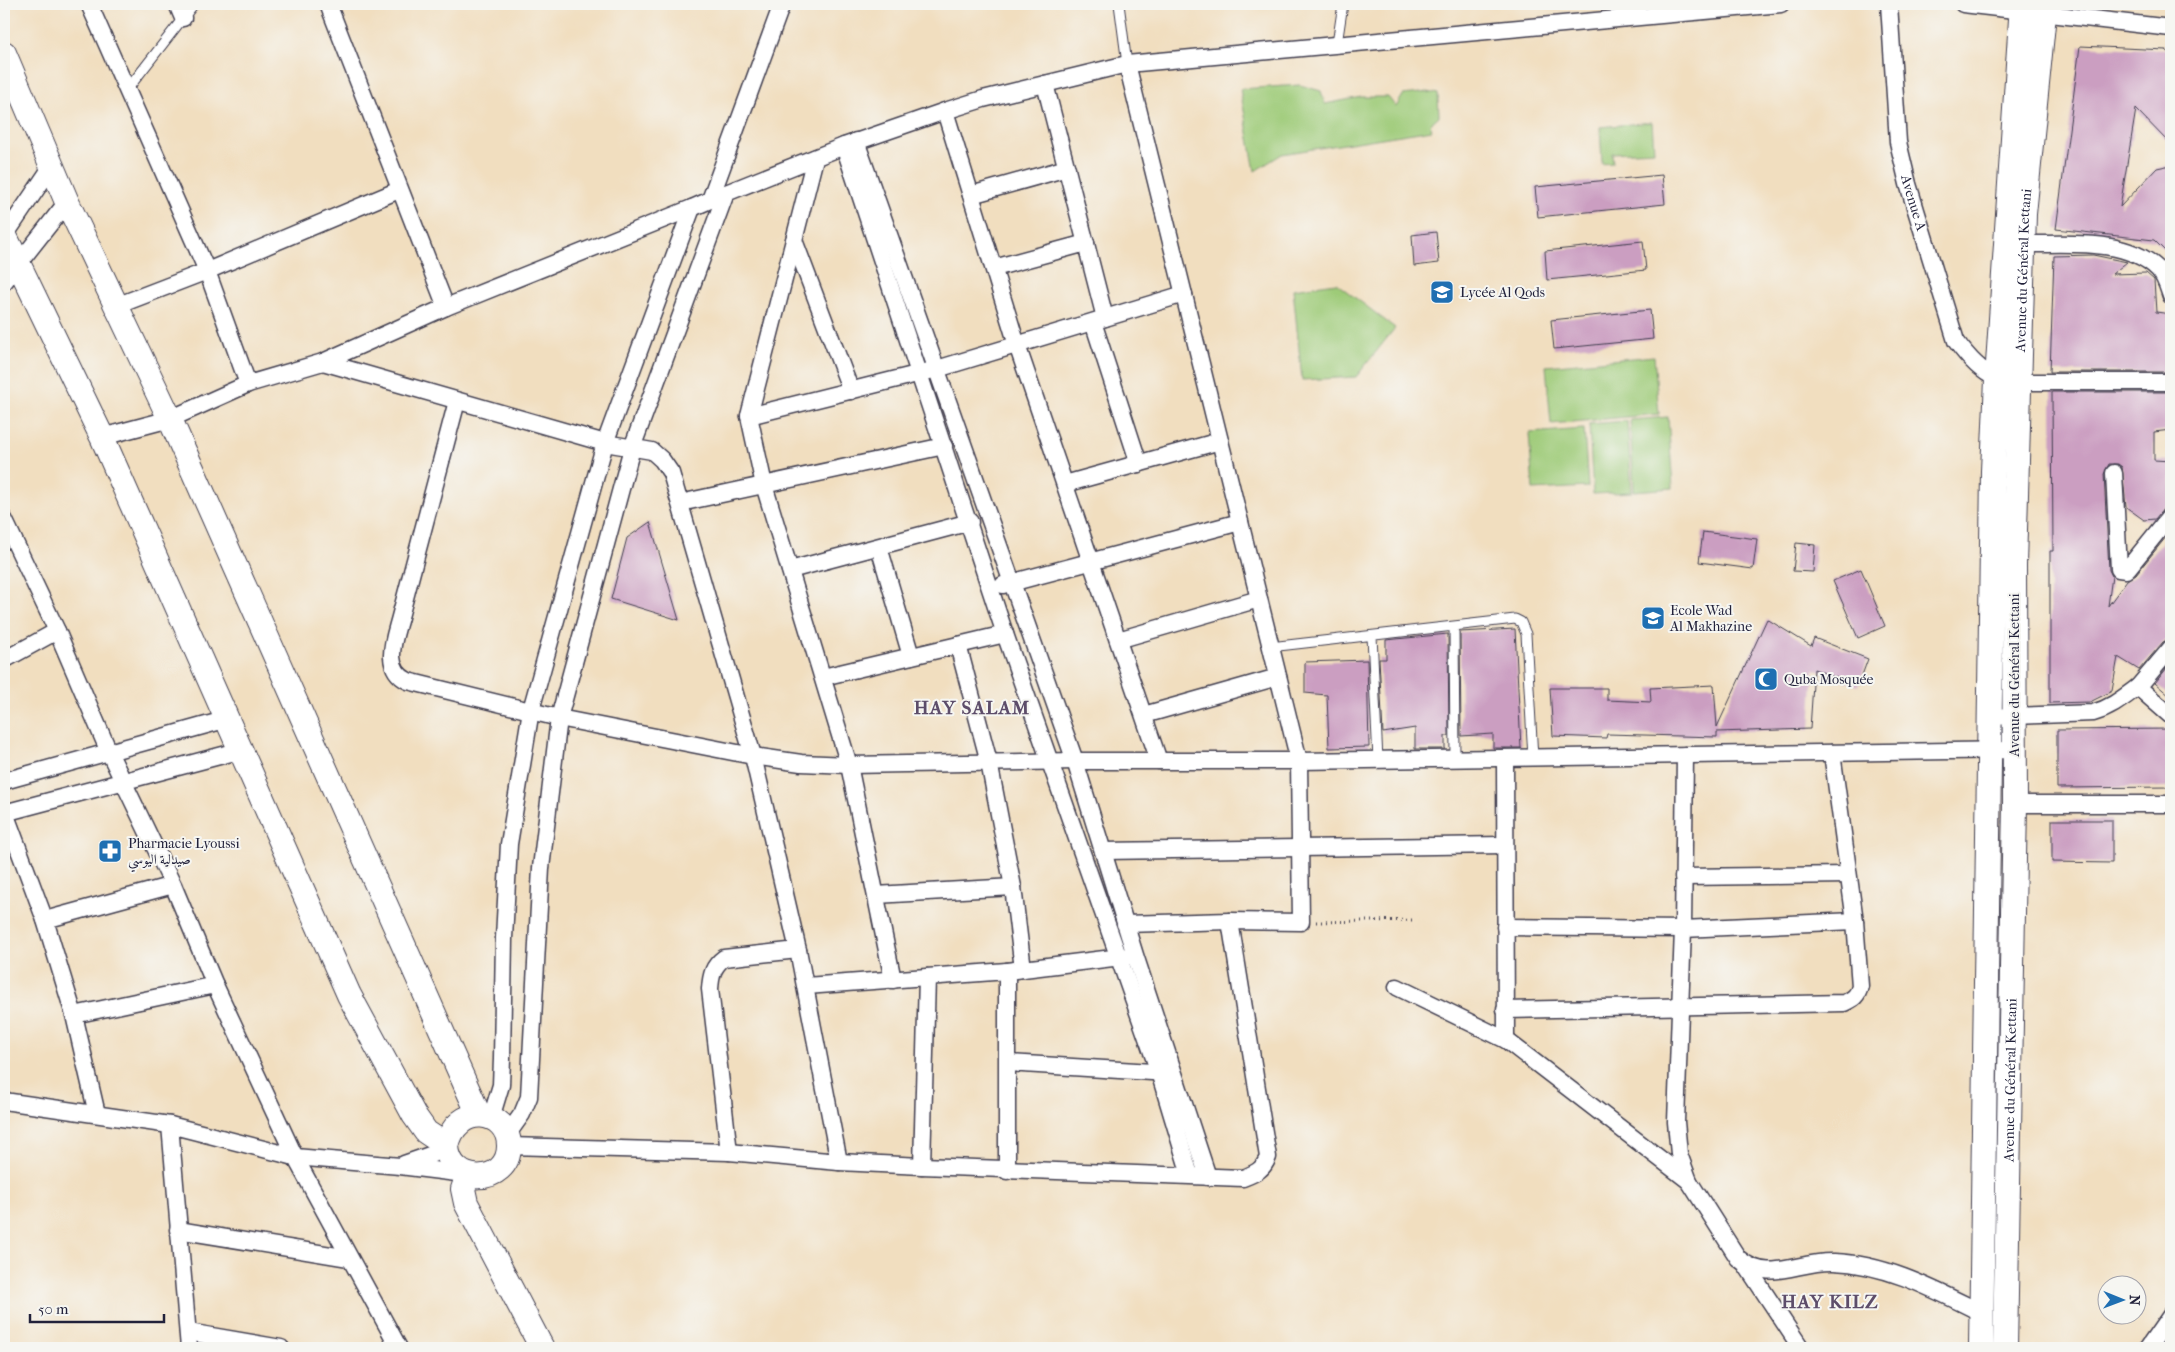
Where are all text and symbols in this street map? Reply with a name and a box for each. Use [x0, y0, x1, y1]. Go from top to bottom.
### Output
street label: Avenue A [1897, 172, 1930, 233]
street label: Avenue du Général Kettani [2012, 188, 2035, 353]
school or university icon: Lycée Al Qods [1429, 279, 1455, 305]
place label: Lycée Al Qods [1460, 284, 1545, 301]
street label: Avenue du Général Kettani [2006, 593, 2023, 758]
place label: Ecole Wad Al Makhazine [1669, 602, 1752, 635]
school or university icon: Ecole Wad Al Makhazine [1640, 605, 1666, 631]
mosque icon: Quba Mosquée [1753, 666, 1779, 692]
place label: Quba Mosquée [1784, 671, 1873, 688]
district label: HAY SALAM [914, 697, 1030, 719]
place label: Pharmacie Lyoussi صيدلية اليوسي [128, 835, 240, 873]
pharmacy icon: Pharmacie Lyoussi صيدلية اليوسي [97, 838, 123, 864]
street label: Avenue du Général Kettani [2000, 998, 2020, 1163]
north arrow [2098, 1274, 2148, 1324]
district label: HAY KILZ [1781, 1291, 1879, 1313]
scale bar [30, 1292, 164, 1324]
text: N [2126, 1295, 2143, 1306]
text: 50 m [38, 1300, 69, 1318]

